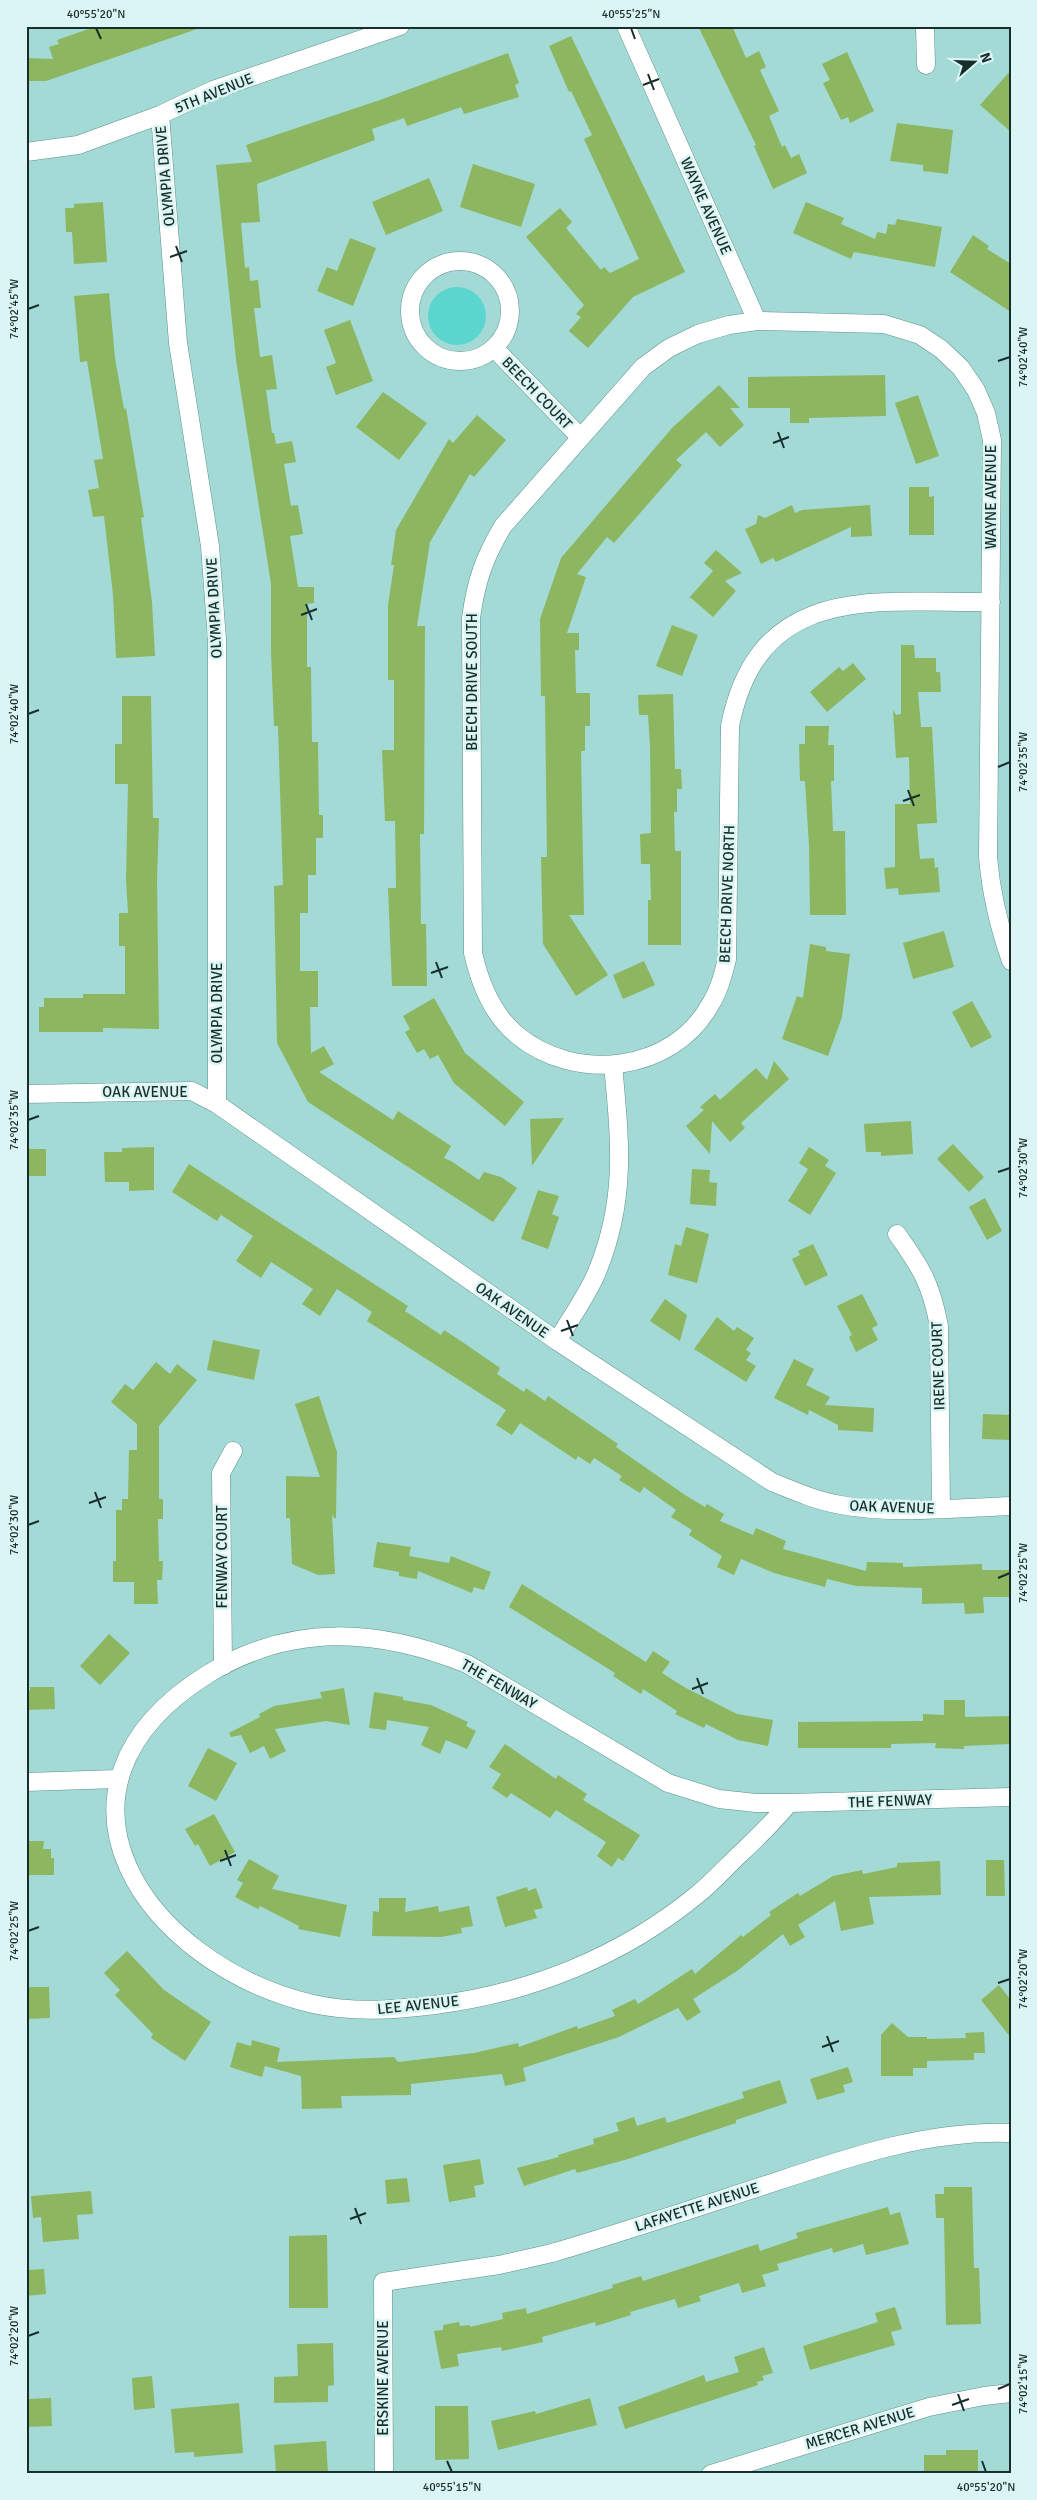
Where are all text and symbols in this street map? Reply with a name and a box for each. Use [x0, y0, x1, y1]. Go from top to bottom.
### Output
text: 40°55'20"N [67, 7, 125, 22]
text: 40°55'25"N [602, 7, 660, 22]
north arrow [950, 38, 1000, 88]
text: N [976, 50, 995, 65]
street label: 5TH AVENUE [172, 69, 256, 117]
street label: OLYMPIA DRIVE [152, 125, 178, 227]
street label: WAYNE AVENUE [677, 155, 735, 257]
text: 74°02'45"W [7, 279, 22, 339]
text: 74°02'40"W [1016, 327, 1031, 387]
street label: BEECH COURT [498, 353, 576, 433]
street label: WAYNE AVENUE [982, 445, 1000, 549]
street label: OLYMPIA DRIVE [202, 557, 226, 659]
street label: BEECH DRIVE SOUTH [463, 613, 481, 751]
text: 74°02'40"W [7, 684, 22, 744]
text: 74°02'35"W [1016, 732, 1031, 792]
street label: BEECH DRIVE NORTH [716, 825, 738, 963]
street label: OLYMPIA DRIVE [208, 962, 226, 1064]
street label: OAK AVENUE [102, 1083, 188, 1101]
text: 74°02'35"W [7, 1090, 22, 1150]
text: 74°02'30"W [1016, 1138, 1031, 1198]
street label: OAK AVENUE [472, 1278, 552, 1342]
street label: IRENE COURT [927, 1321, 949, 1411]
text: 74°02'30"W [7, 1495, 22, 1555]
street label: OAK AVENUE [849, 1497, 935, 1517]
street label: FENWAY COURT [213, 1505, 231, 1609]
text: 74°02'25"W [1016, 1543, 1031, 1603]
street label: THE FENWAY [458, 1655, 540, 1713]
street label: THE FENWAY [848, 1791, 933, 1811]
text: 74°02'25"W [7, 1901, 22, 1961]
text: 74°02'20"W [1016, 1949, 1031, 2009]
street label: LEE AVENUE [376, 1992, 460, 2018]
street label: LAFAYETTE AVENUE [633, 2178, 761, 2236]
text: 74°02'20"W [7, 2306, 22, 2366]
street label: ERSKINE AVENUE [374, 2320, 392, 2436]
text: 74°02'15"W [1016, 2354, 1031, 2414]
street label: MERCER AVENUE [803, 2403, 917, 2453]
text: 40°55'15"N [423, 2480, 481, 2495]
text: 40°55'20"N [957, 2480, 1015, 2495]

